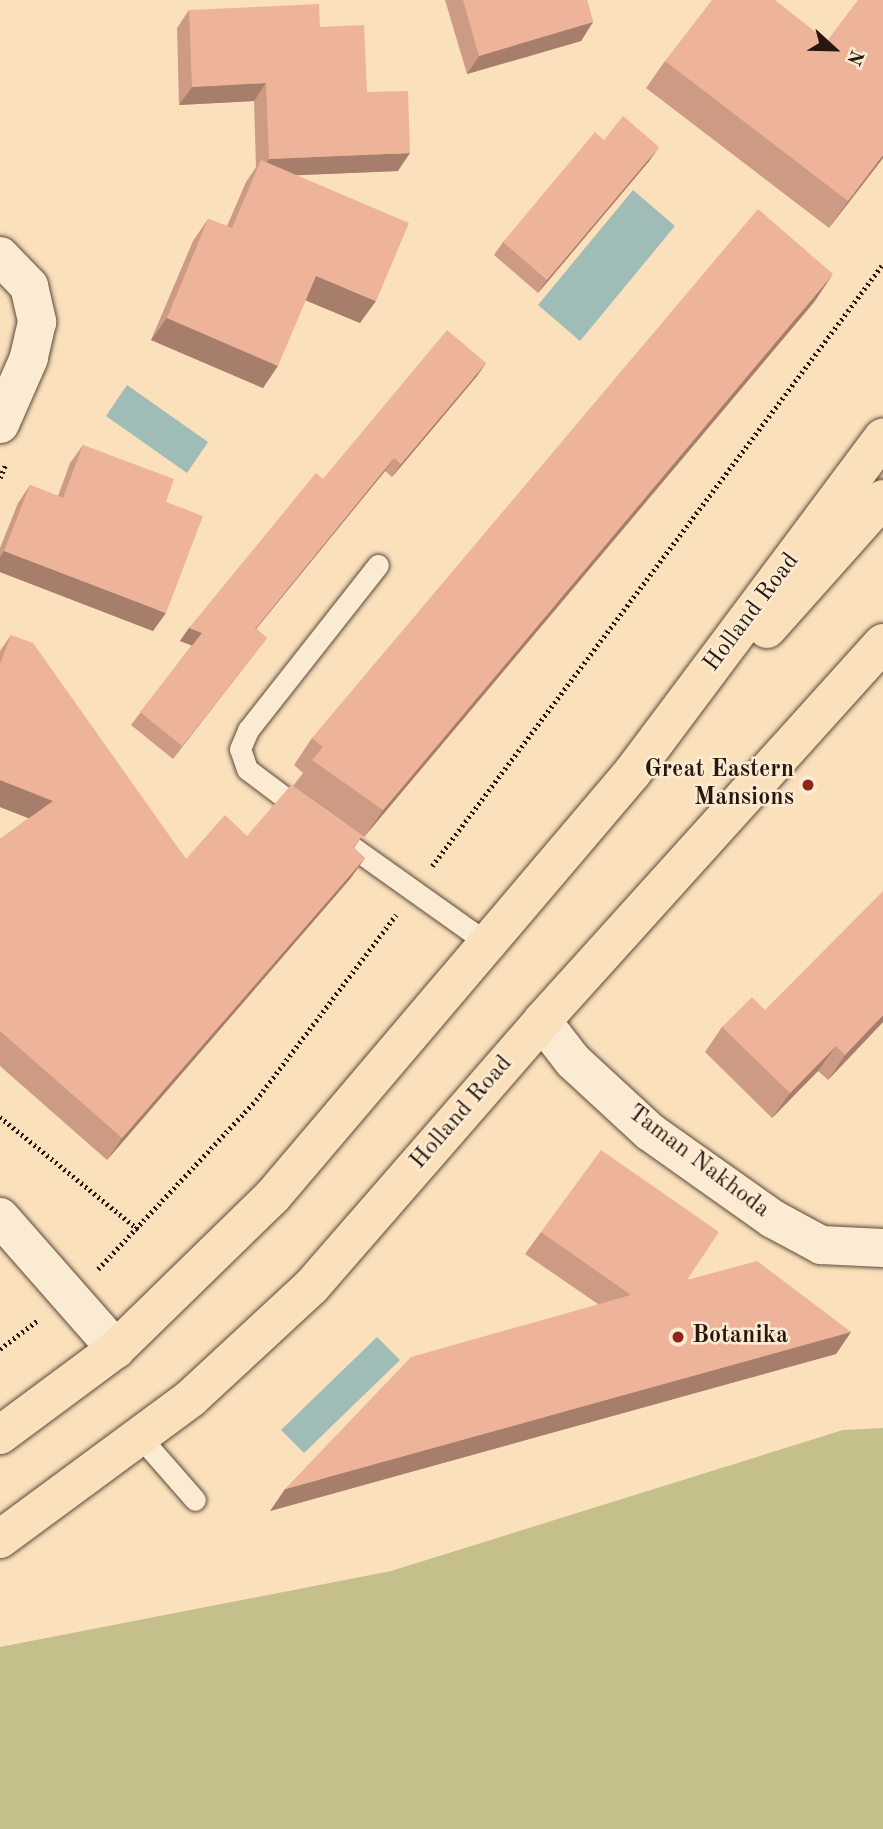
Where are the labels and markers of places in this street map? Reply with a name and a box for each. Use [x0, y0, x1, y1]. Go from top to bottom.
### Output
place label: Great Eastern Mansions [644, 757, 794, 813]
marker: Great Eastern Mansions [800, 777, 816, 793]
place label: Botanika [692, 1323, 788, 1351]
marker: Botanika [670, 1329, 686, 1345]

